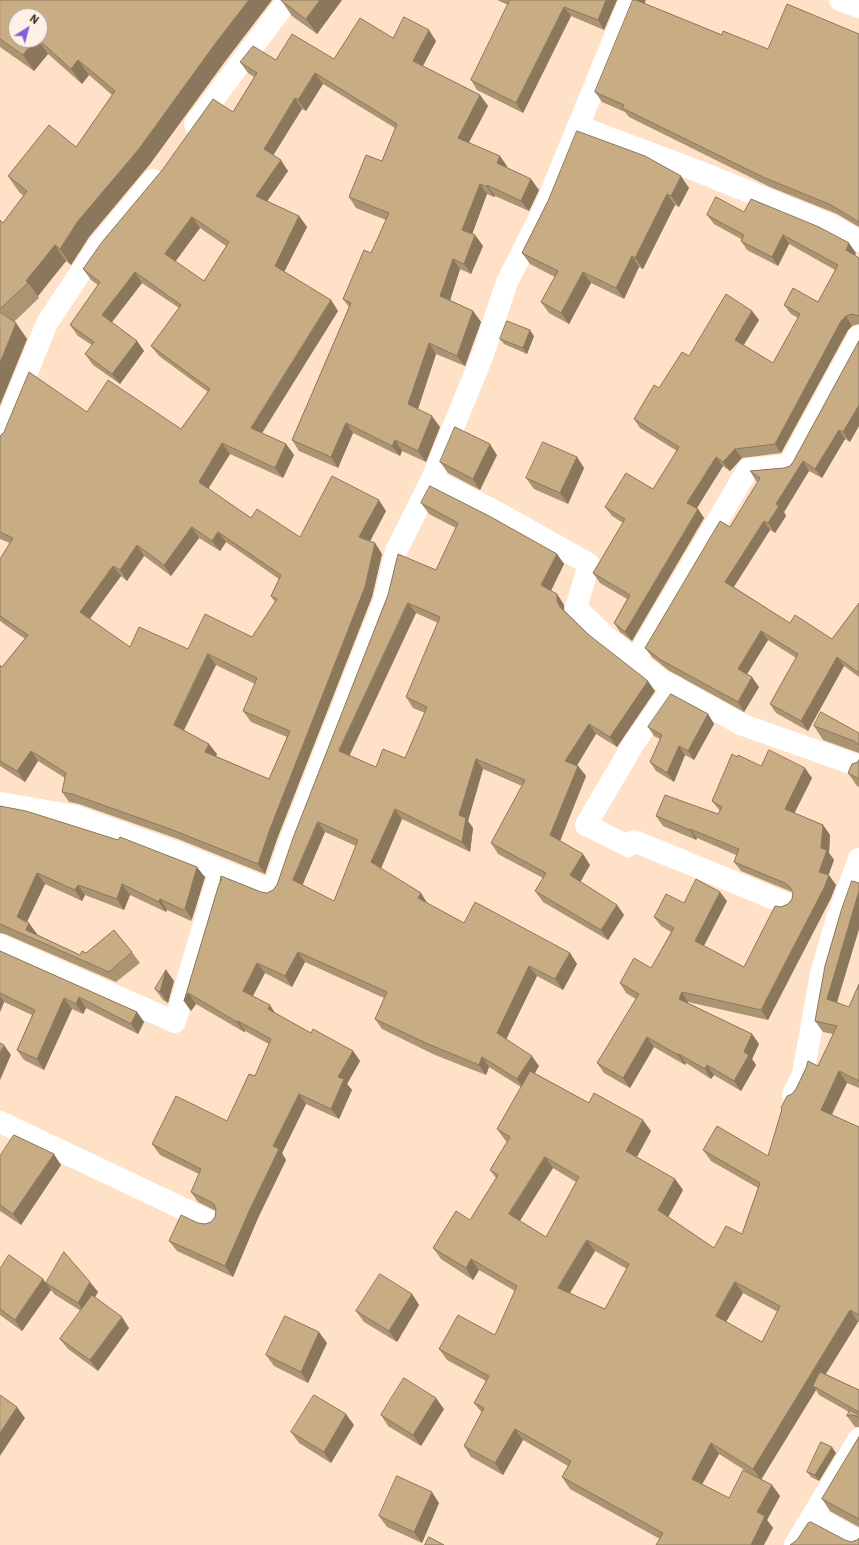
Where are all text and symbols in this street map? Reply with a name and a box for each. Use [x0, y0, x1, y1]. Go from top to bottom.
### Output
north arrow [8, 8, 48, 48]
text: N [27, 11, 42, 27]

